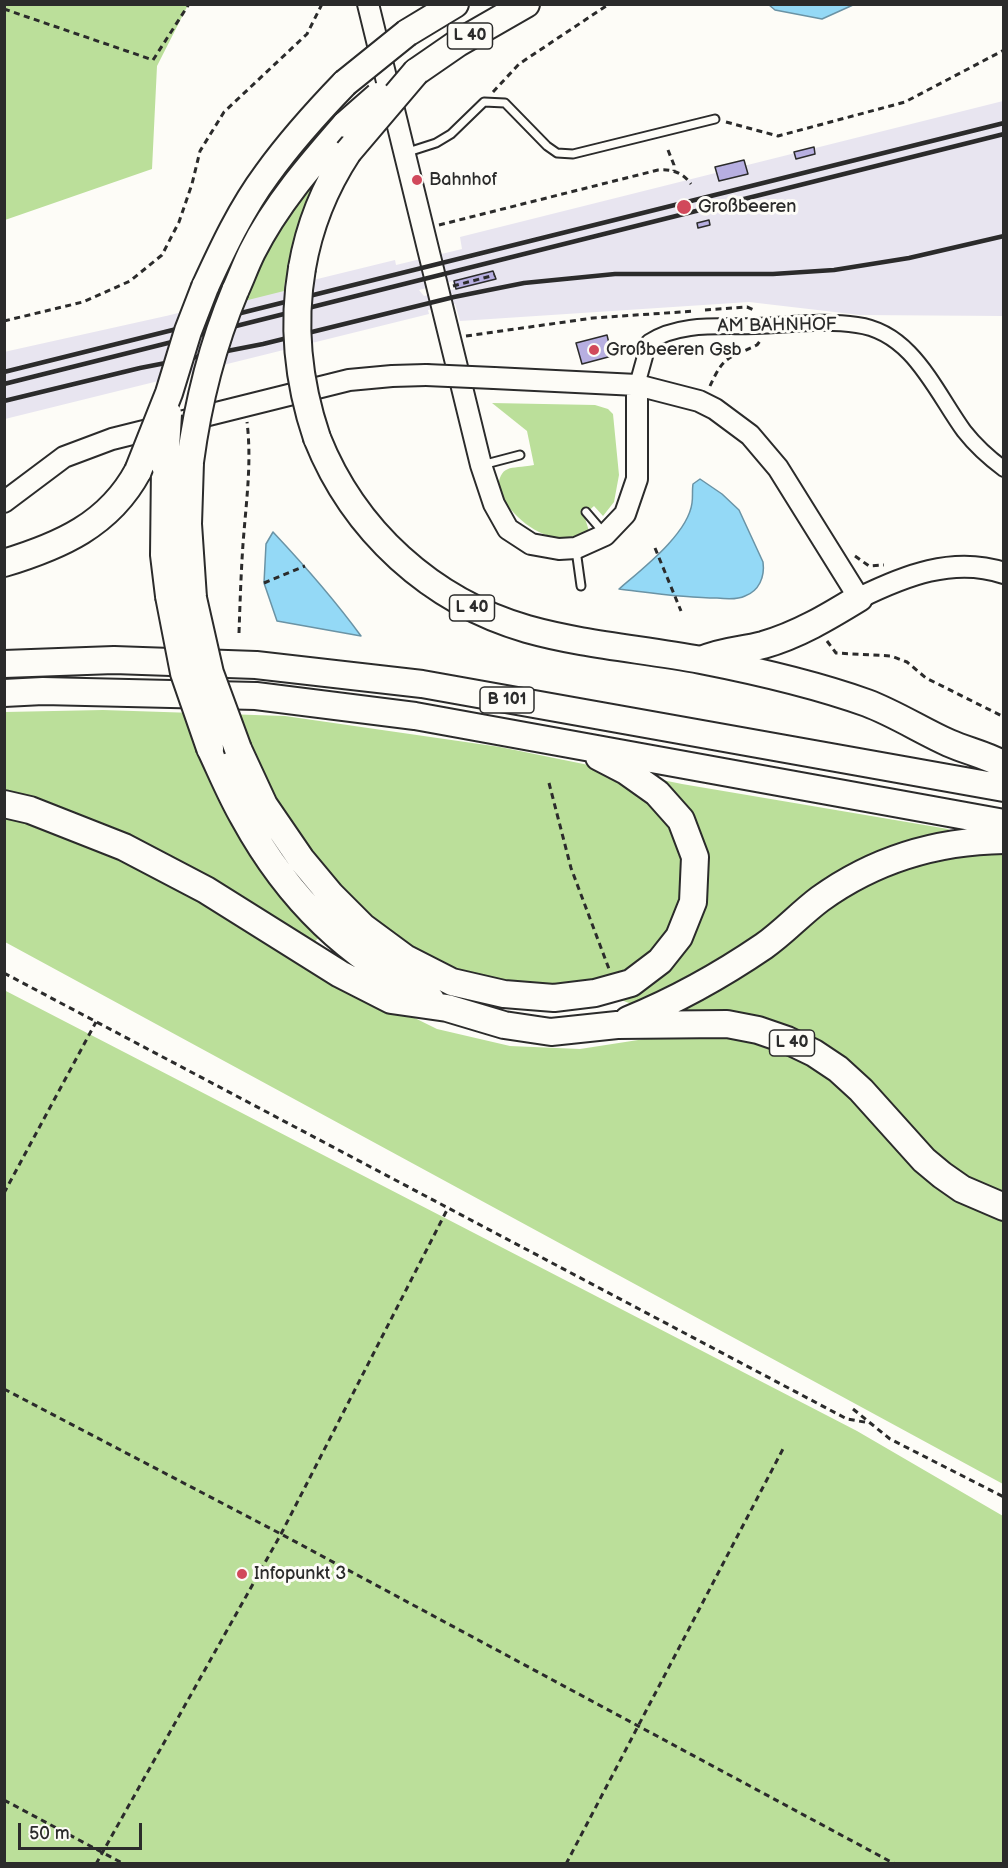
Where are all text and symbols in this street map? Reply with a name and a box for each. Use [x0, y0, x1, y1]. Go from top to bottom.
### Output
road number: L 40 [448, 23, 492, 49]
place label: Bahnhof [429, 169, 497, 191]
marker: Bahnhof [410, 173, 424, 187]
place label: Großbeeren [698, 196, 796, 218]
marker: Großbeeren [675, 198, 693, 216]
street label: AM BAHNHOF [717, 314, 837, 338]
place label: Großbeeren Gsb [606, 339, 742, 361]
marker: Großbeeren Gsb [587, 343, 601, 357]
road number: L 40 [450, 595, 494, 621]
road number: B 101 [480, 687, 534, 713]
road number: L 40 [770, 1030, 814, 1056]
place label: Infopunkt 3 [254, 1563, 346, 1585]
marker: Infopunkt 3 [235, 1567, 249, 1581]
scale bar [21, 1811, 146, 1849]
text: 50 m [29, 1823, 70, 1844]

